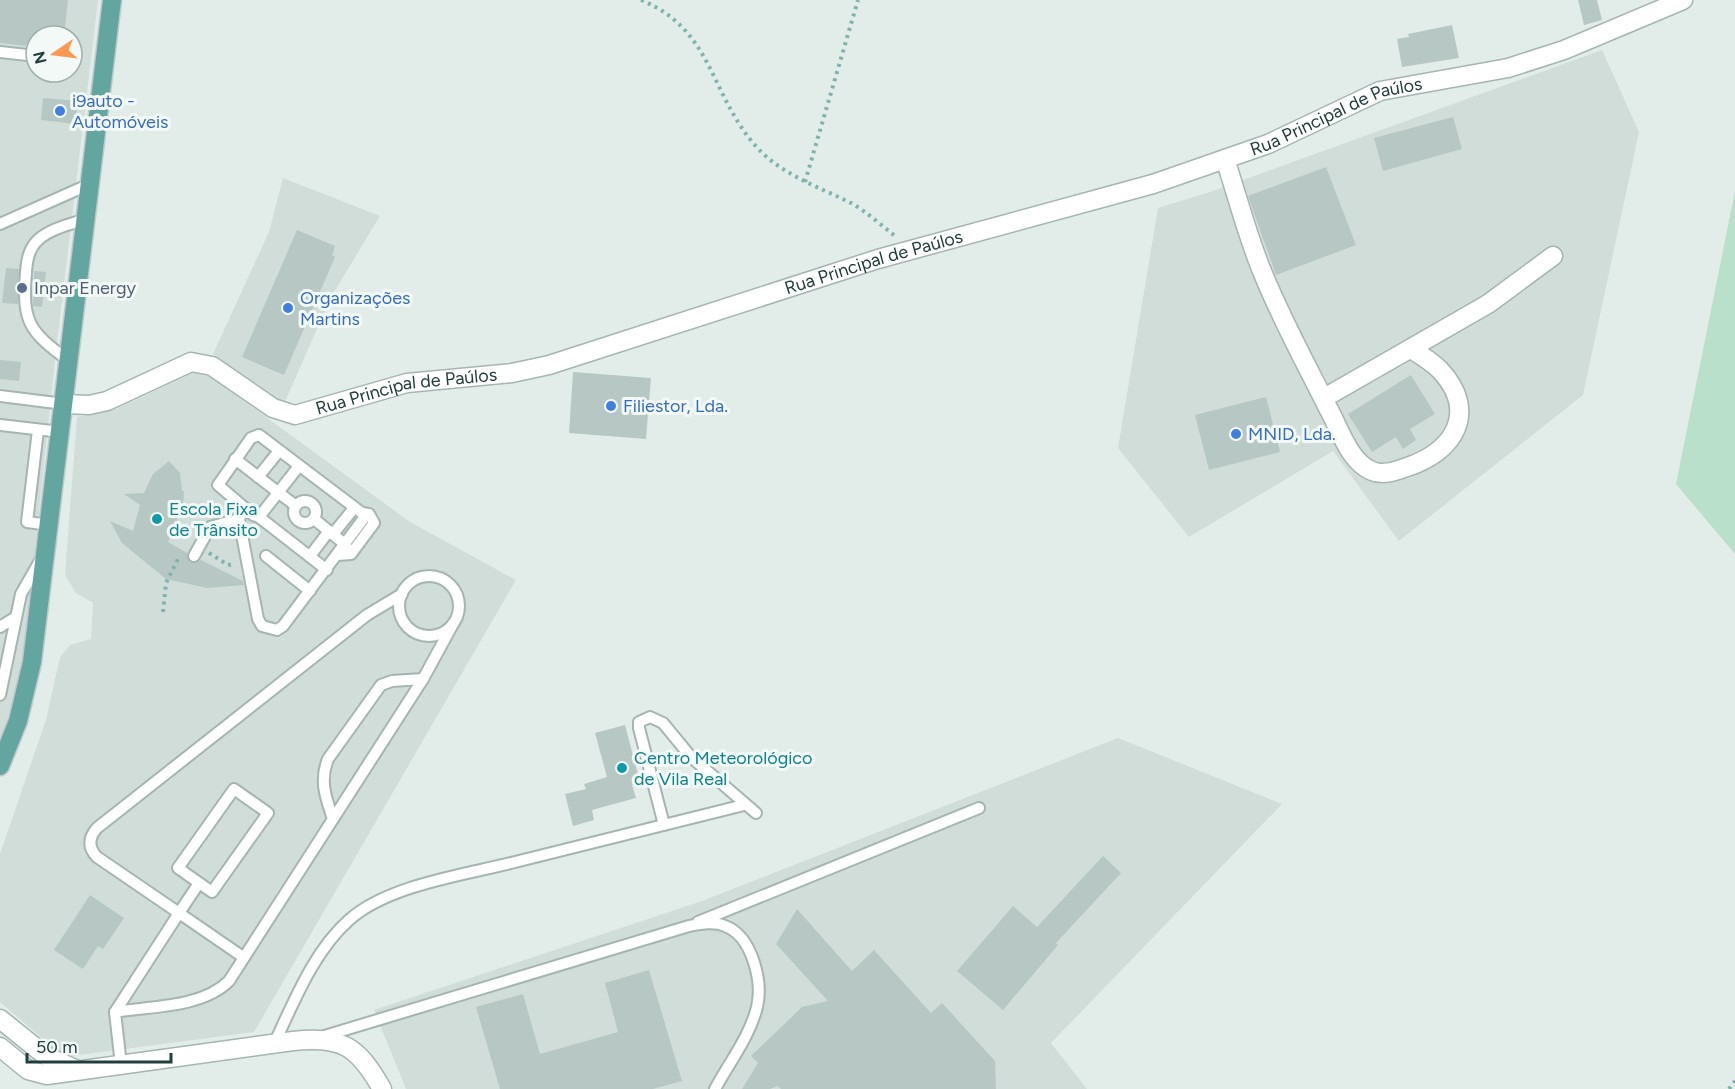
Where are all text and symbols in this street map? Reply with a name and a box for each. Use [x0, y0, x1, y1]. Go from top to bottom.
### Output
north arrow [24, 24, 84, 84]
text: N [29, 49, 51, 66]
street label: Rua Principal de Paúlos [1247, 73, 1424, 160]
place label: i9auto - Automóveis [72, 90, 169, 133]
marker: i9auto - Automóveis [53, 104, 67, 118]
street label: Rua Principal de Paúlos [782, 225, 965, 299]
place label: Inpar Energy [34, 277, 136, 299]
marker: Inpar Energy [15, 281, 29, 295]
place label: Organizações Martins [300, 287, 410, 330]
marker: Organizações Martins [281, 301, 295, 315]
street label: Rua Principal de Paúlos [313, 363, 498, 420]
place label: Filiestor, Lda. [623, 395, 728, 417]
marker: Filiestor, Lda. [604, 399, 618, 413]
place label: MNID, Lda. [1248, 423, 1336, 445]
marker: MNID, Lda. [1229, 427, 1243, 441]
place label: Escola Fixa de Trânsito [169, 498, 258, 541]
marker: Escola Fixa de Trânsito [150, 512, 164, 526]
place label: Centro Meteorológico de Vila Real [634, 747, 813, 790]
marker: Centro Meteorológico de Vila Real [615, 761, 629, 775]
scale bar [27, 1026, 171, 1064]
text: 50 m [36, 1036, 78, 1058]

